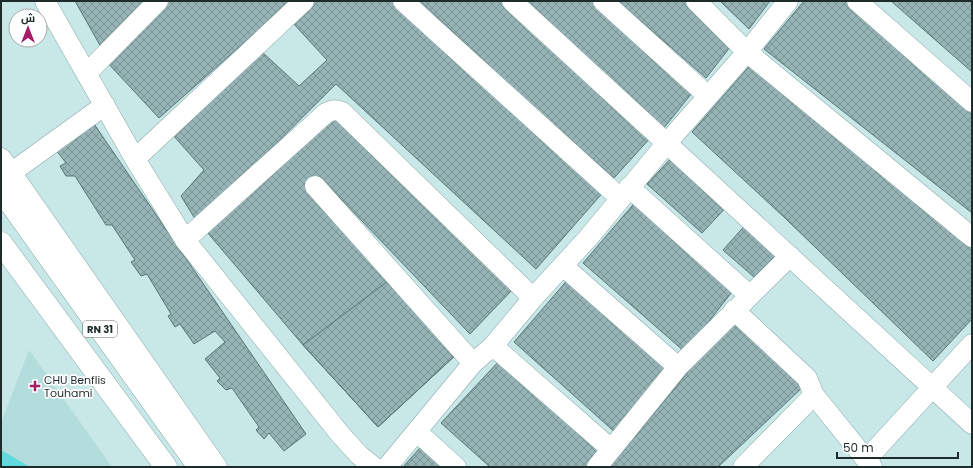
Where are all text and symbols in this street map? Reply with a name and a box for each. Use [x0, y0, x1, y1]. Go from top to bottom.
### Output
north arrow [8, 8, 48, 48]
text: ش [21, 10, 35, 26]
road number: RN 31 [83, 321, 117, 337]
place label: CHU Benflis Touhami [44, 372, 106, 401]
marker: CHU Benflis Touhami [29, 380, 41, 392]
scale bar [837, 434, 958, 460]
text: 50 m [843, 439, 874, 456]

